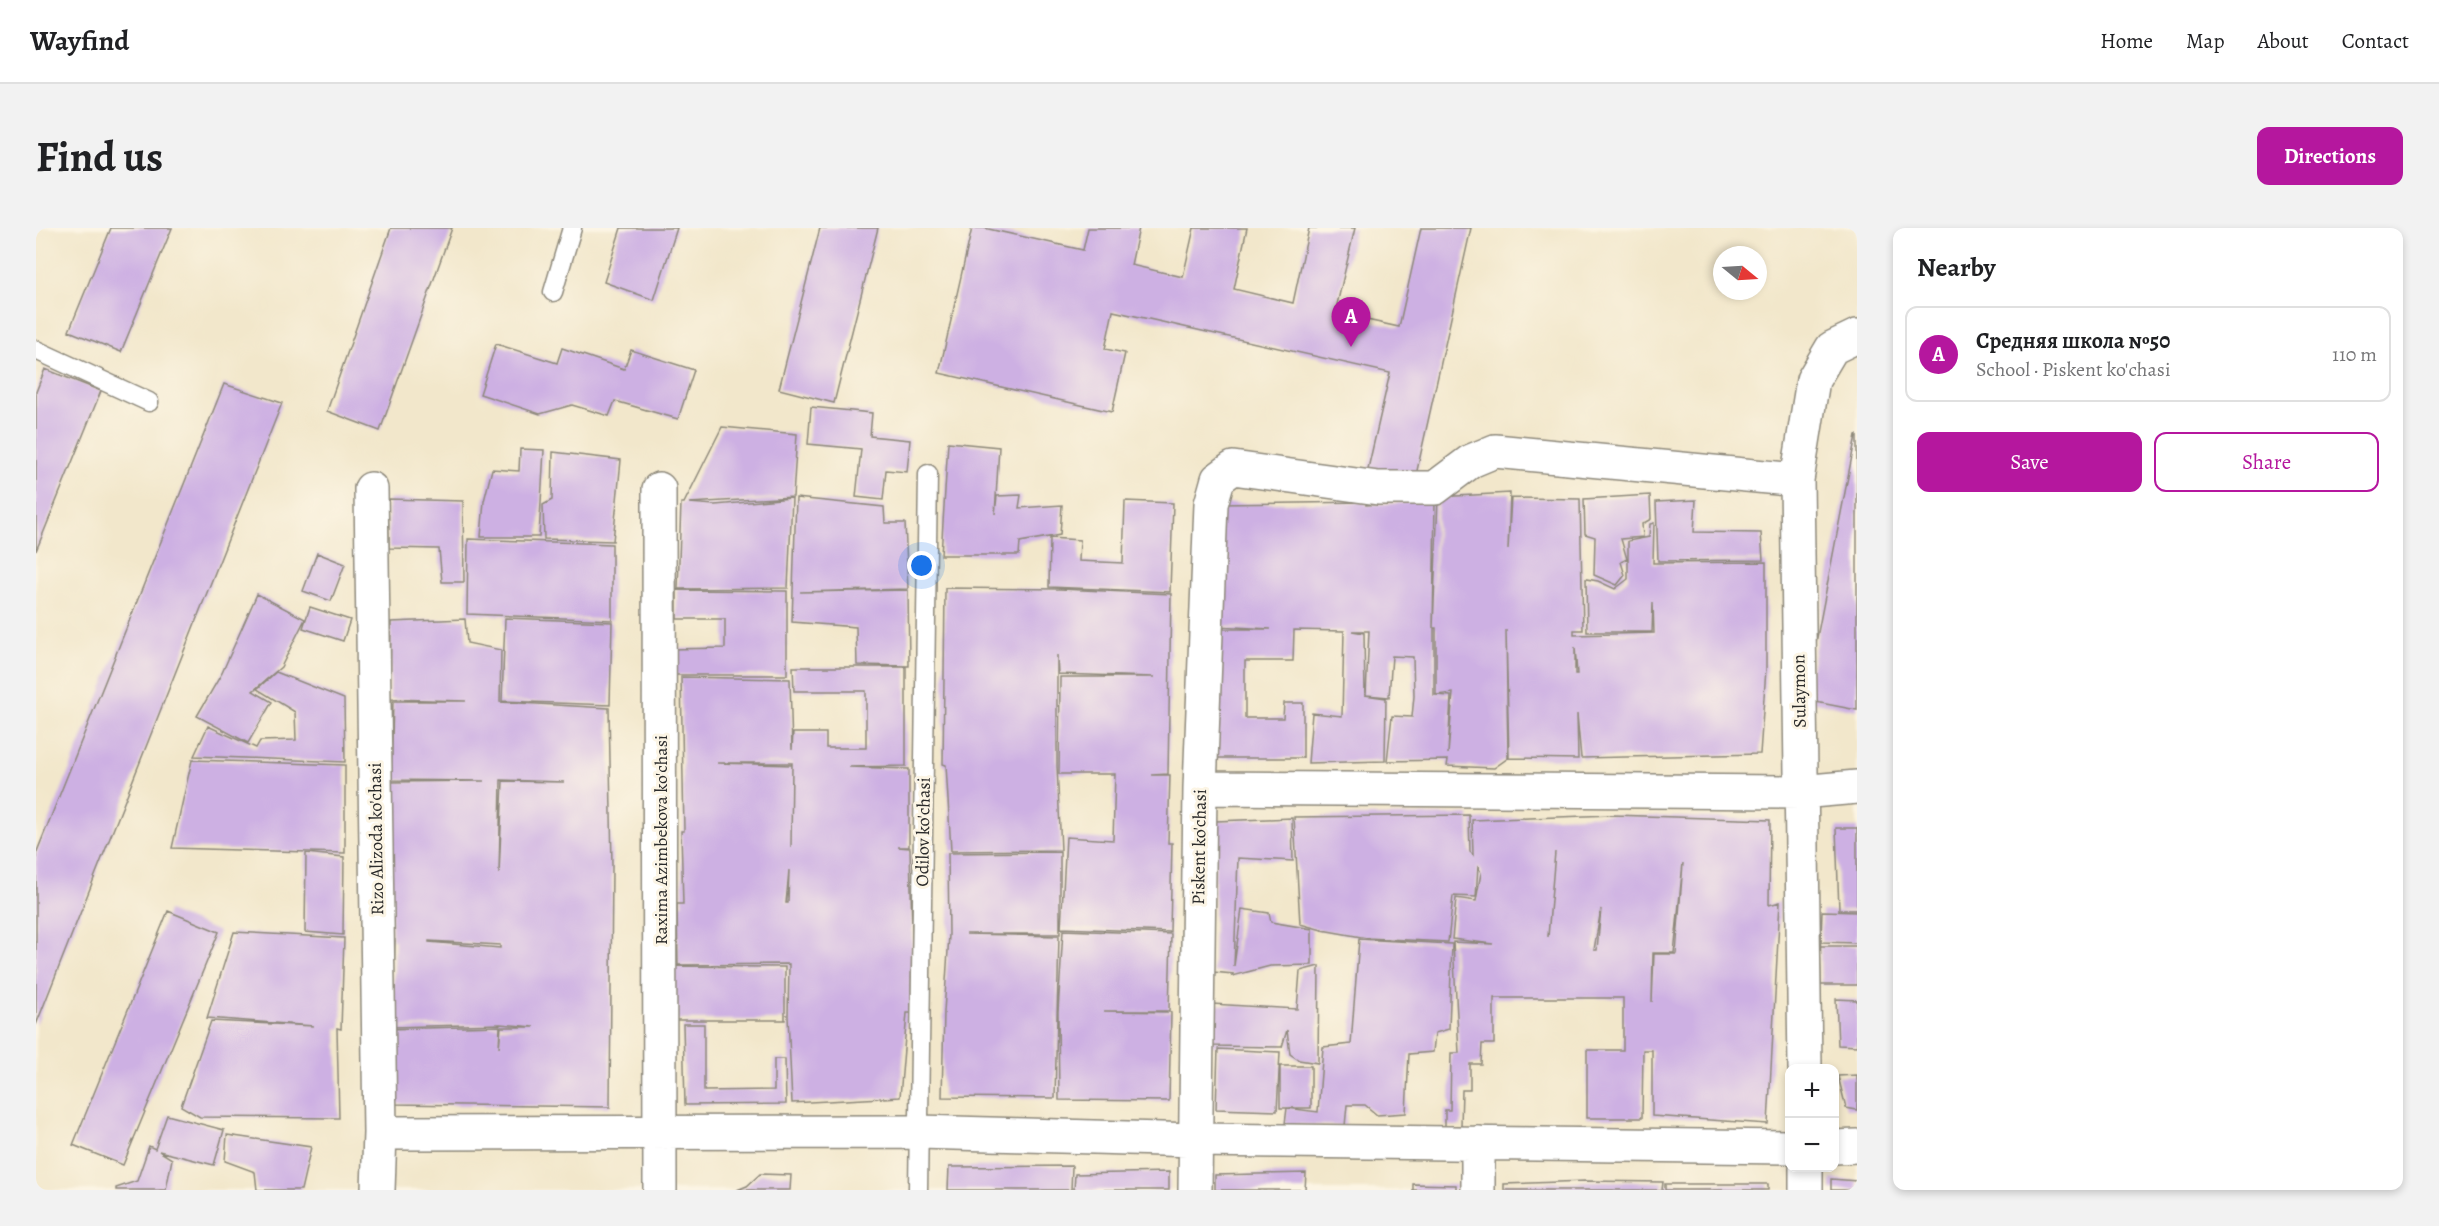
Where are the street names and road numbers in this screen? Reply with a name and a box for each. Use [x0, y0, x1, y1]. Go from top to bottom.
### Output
street label: Sulaymon [1786, 654, 1812, 728]
street label: Raxima Azimbekova ko'chasi [649, 735, 673, 945]
street label: Rizo Alizoda ko'chasi [363, 762, 389, 916]
street label: Odilov ko'chasi [910, 777, 936, 887]
street label: Piskent ko'chasi [1186, 789, 1212, 905]

